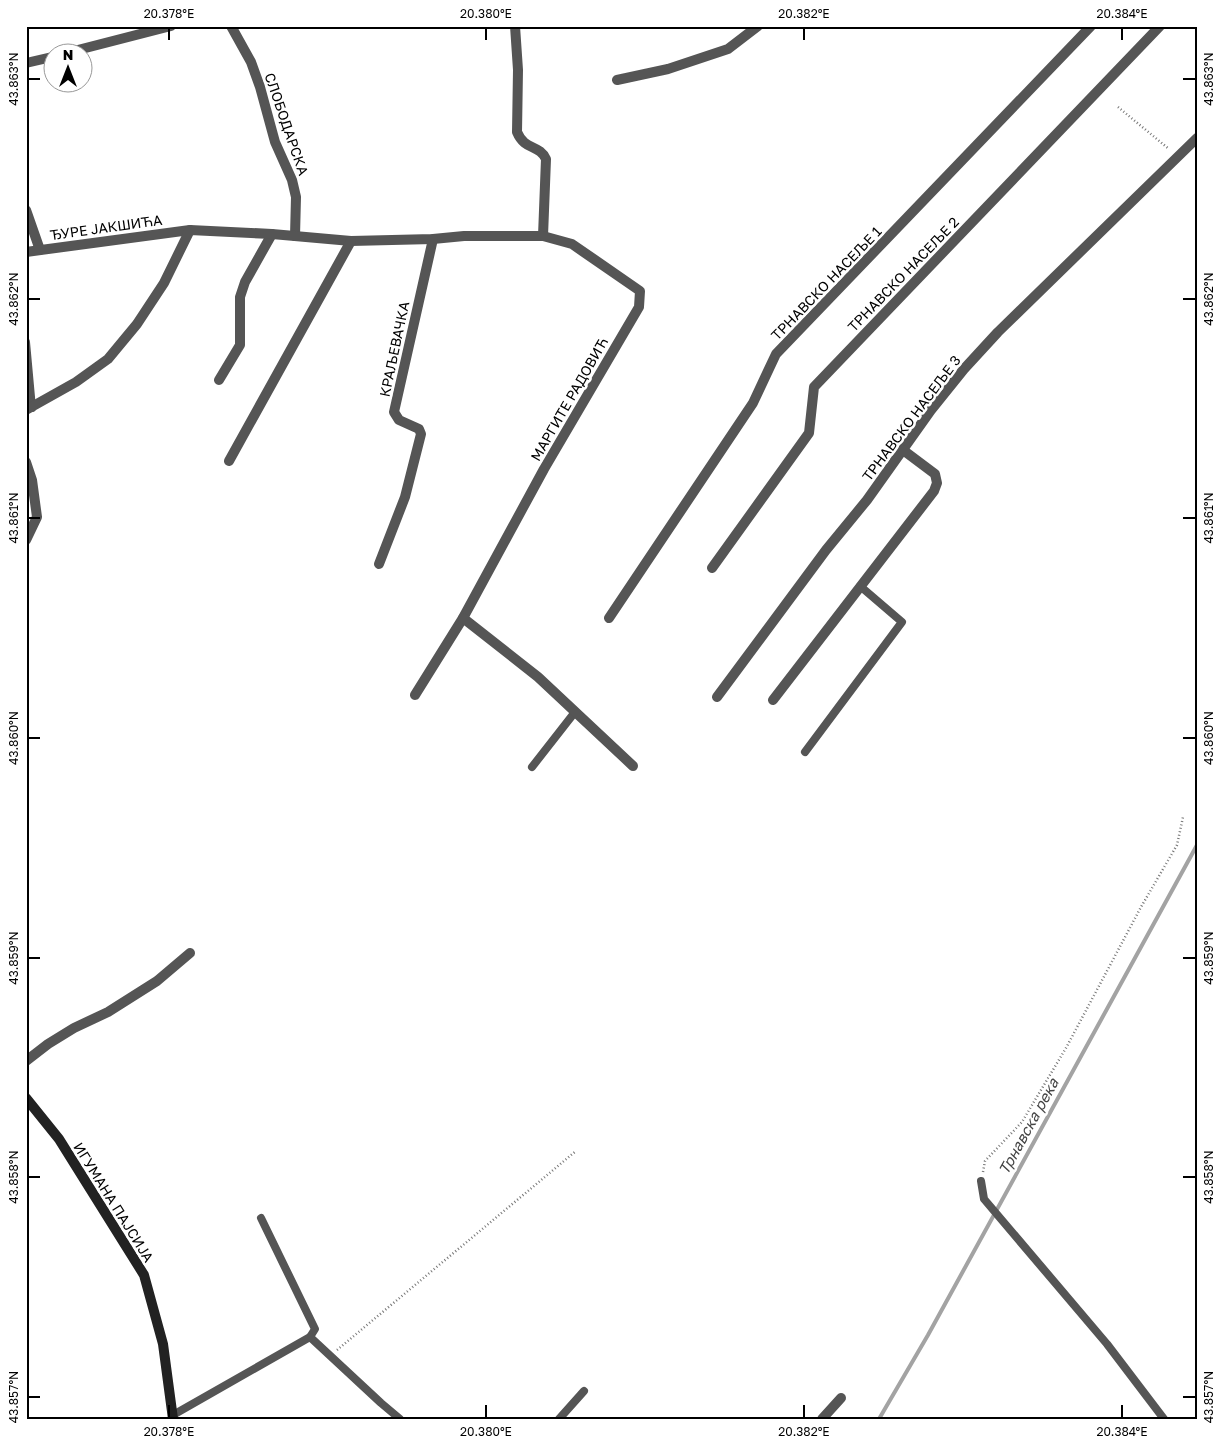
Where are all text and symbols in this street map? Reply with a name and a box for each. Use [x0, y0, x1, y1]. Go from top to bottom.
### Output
text: 20.378°E [144, 6, 194, 21]
text: 20.380°E [460, 6, 512, 21]
text: 20.382°E [778, 6, 830, 21]
text: 20.384°E [1096, 6, 1148, 21]
north arrow [42, 42, 92, 92]
text: N [63, 46, 73, 63]
text: 43.863°N [6, 52, 21, 106]
text: 43.863°N [1201, 52, 1216, 106]
street label: СЛОБОДАРСКА [261, 70, 313, 178]
street label: ЂУРЕ ЈАКШИЋА [49, 211, 164, 243]
street label: ТРНАВСКО НАСЕЉЕ 2 [844, 213, 962, 335]
street label: ТРНАВСКО НАСЕЉЕ 1 [767, 222, 885, 343]
text: 43.862°N [6, 272, 21, 326]
text: 43.862°N [1201, 272, 1216, 326]
street label: КРАЉЕВАЧКА [376, 299, 413, 398]
street label: МАРГИТЕ РАДОВИЋ [527, 334, 611, 464]
street label: ТРНАВСКО НАСЕЉЕ 3 [858, 352, 964, 484]
text: 43.861°N [6, 492, 21, 544]
text: 43.861°N [1201, 492, 1216, 544]
text: 43.860°N [6, 711, 21, 765]
text: 43.860°N [1201, 711, 1216, 765]
text: 43.859°N [6, 931, 21, 985]
text: 43.859°N [1201, 931, 1216, 985]
water label: Трнавска река [994, 1074, 1062, 1177]
street label: ИГУМАНА ПАЈСИЈА [70, 1139, 158, 1265]
text: 43.858°N [6, 1150, 21, 1204]
text: 43.858°N [1201, 1150, 1216, 1204]
text: 43.857°N [6, 1371, 21, 1423]
text: 43.857°N [1201, 1371, 1216, 1423]
text: 20.378°E [144, 1424, 194, 1439]
text: 20.380°E [460, 1424, 512, 1439]
text: 20.382°E [778, 1424, 830, 1439]
text: 20.384°E [1096, 1424, 1148, 1439]

